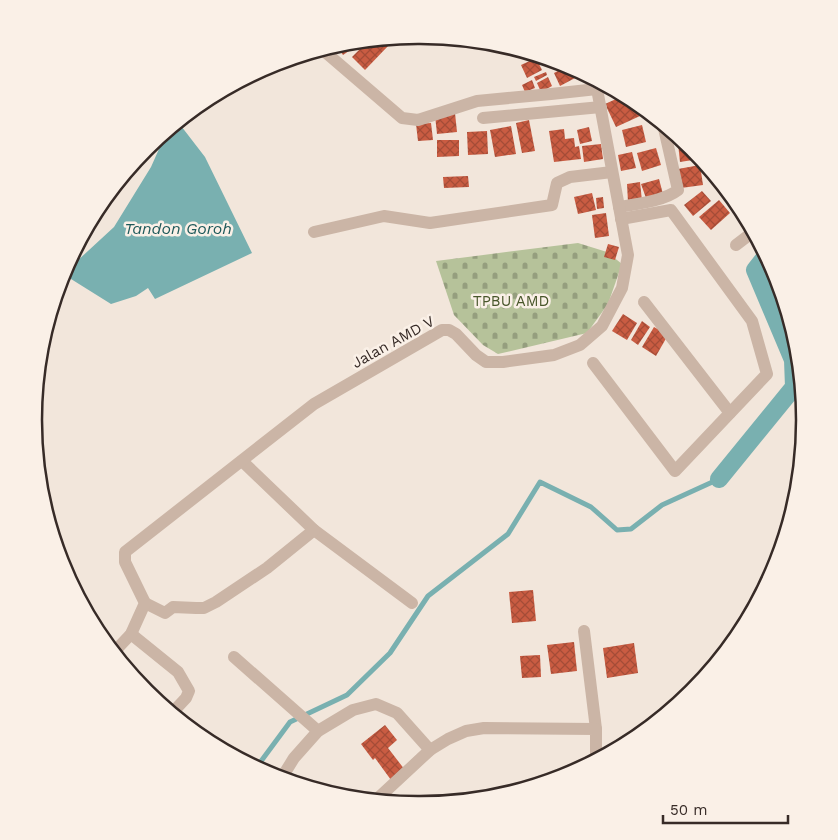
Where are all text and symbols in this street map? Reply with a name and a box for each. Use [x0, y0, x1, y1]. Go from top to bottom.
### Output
water label: Tandon Goroh [124, 219, 232, 238]
park label: TPBU AMD [473, 292, 549, 310]
street label: Jalan AMD V [349, 312, 438, 372]
scale bar [663, 792, 788, 824]
text: 50 m [670, 801, 707, 819]

